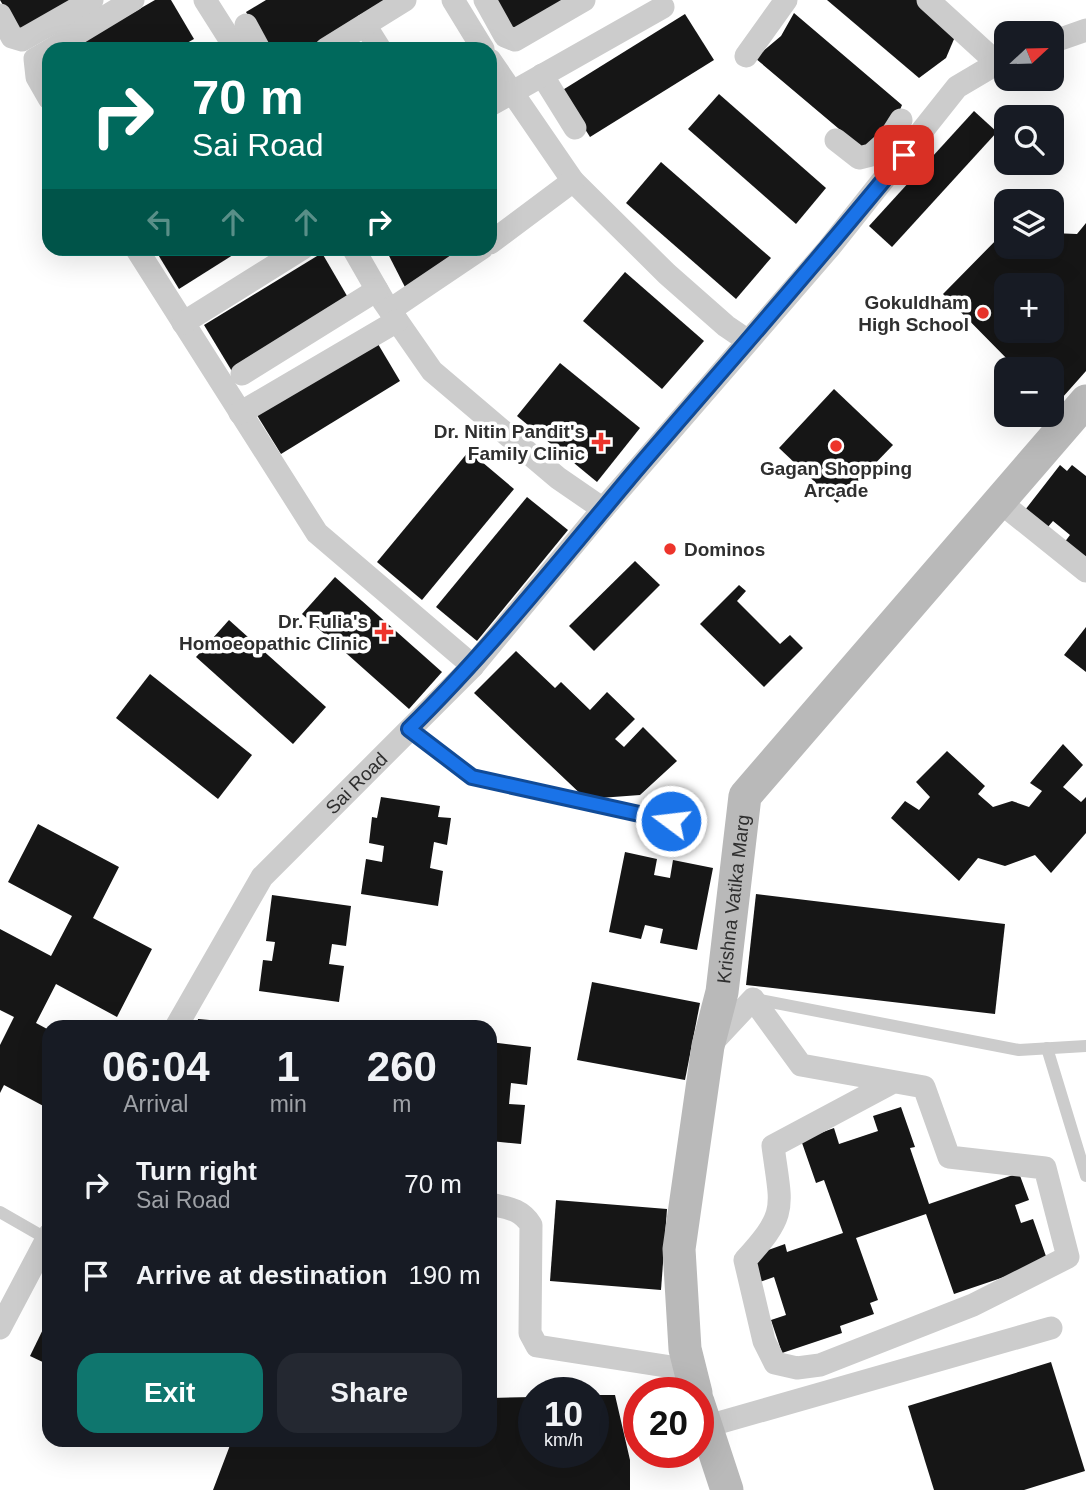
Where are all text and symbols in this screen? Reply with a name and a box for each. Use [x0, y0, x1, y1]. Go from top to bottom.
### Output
north arrow [994, 21, 1064, 91]
map controls [994, 21, 1064, 427]
icon: right [77, 70, 168, 161]
text: 70 m [192, 70, 304, 124]
button: search [994, 105, 1064, 175]
pin [874, 125, 934, 185]
text: Sai Road [192, 127, 324, 163]
icon: arrive [885, 136, 923, 174]
button: layers [994, 189, 1064, 259]
icon: left [141, 203, 179, 241]
icon: ahead [214, 203, 252, 241]
icon: ahead [287, 203, 325, 241]
icon: right [360, 203, 398, 241]
button: + [994, 273, 1064, 343]
place label: Gokuldham High School [858, 292, 969, 335]
marker: Gokuldham High School [975, 305, 991, 321]
button: − [994, 357, 1064, 427]
place label: Dr. Nitin Pandit's Family Clinic [434, 421, 585, 464]
marker: Dr. Nitin Pandit's Family Clinic [591, 432, 611, 452]
marker: Gagan Shopping Arcade [828, 438, 844, 454]
place label: Gagan Shopping Arcade [760, 458, 912, 501]
place label: Dominos [684, 539, 765, 560]
marker: Dominos [662, 541, 678, 557]
place label: Dr. Fulia's Homoeopathic Clinic [179, 611, 368, 654]
marker: Dr. Fulia's Homoeopathic Clinic [374, 622, 394, 642]
street label: Sai Road [321, 748, 391, 818]
position arrow [634, 784, 708, 858]
street label: Krishna Vatika Marg [713, 813, 753, 985]
text: 06:04 [102, 1043, 210, 1090]
text: 1 [276, 1043, 300, 1090]
text: 260 [367, 1043, 437, 1090]
text: Arrival [123, 1091, 188, 1117]
text: min [270, 1091, 307, 1117]
text: m [392, 1091, 411, 1117]
text: Turn right [136, 1156, 257, 1186]
icon: right [77, 1166, 115, 1204]
text: 70 m [404, 1169, 462, 1199]
text: Sai Road [136, 1187, 231, 1213]
icon: arrive [77, 1257, 115, 1295]
text: Arrive at destination [136, 1260, 387, 1290]
text: 190 m [408, 1260, 481, 1290]
button: Exit [77, 1353, 263, 1433]
button: Share [277, 1353, 462, 1433]
speed limit sign: 20 [623, 1377, 714, 1468]
text: 10 [544, 1394, 583, 1433]
text: km/h [544, 1430, 583, 1450]

